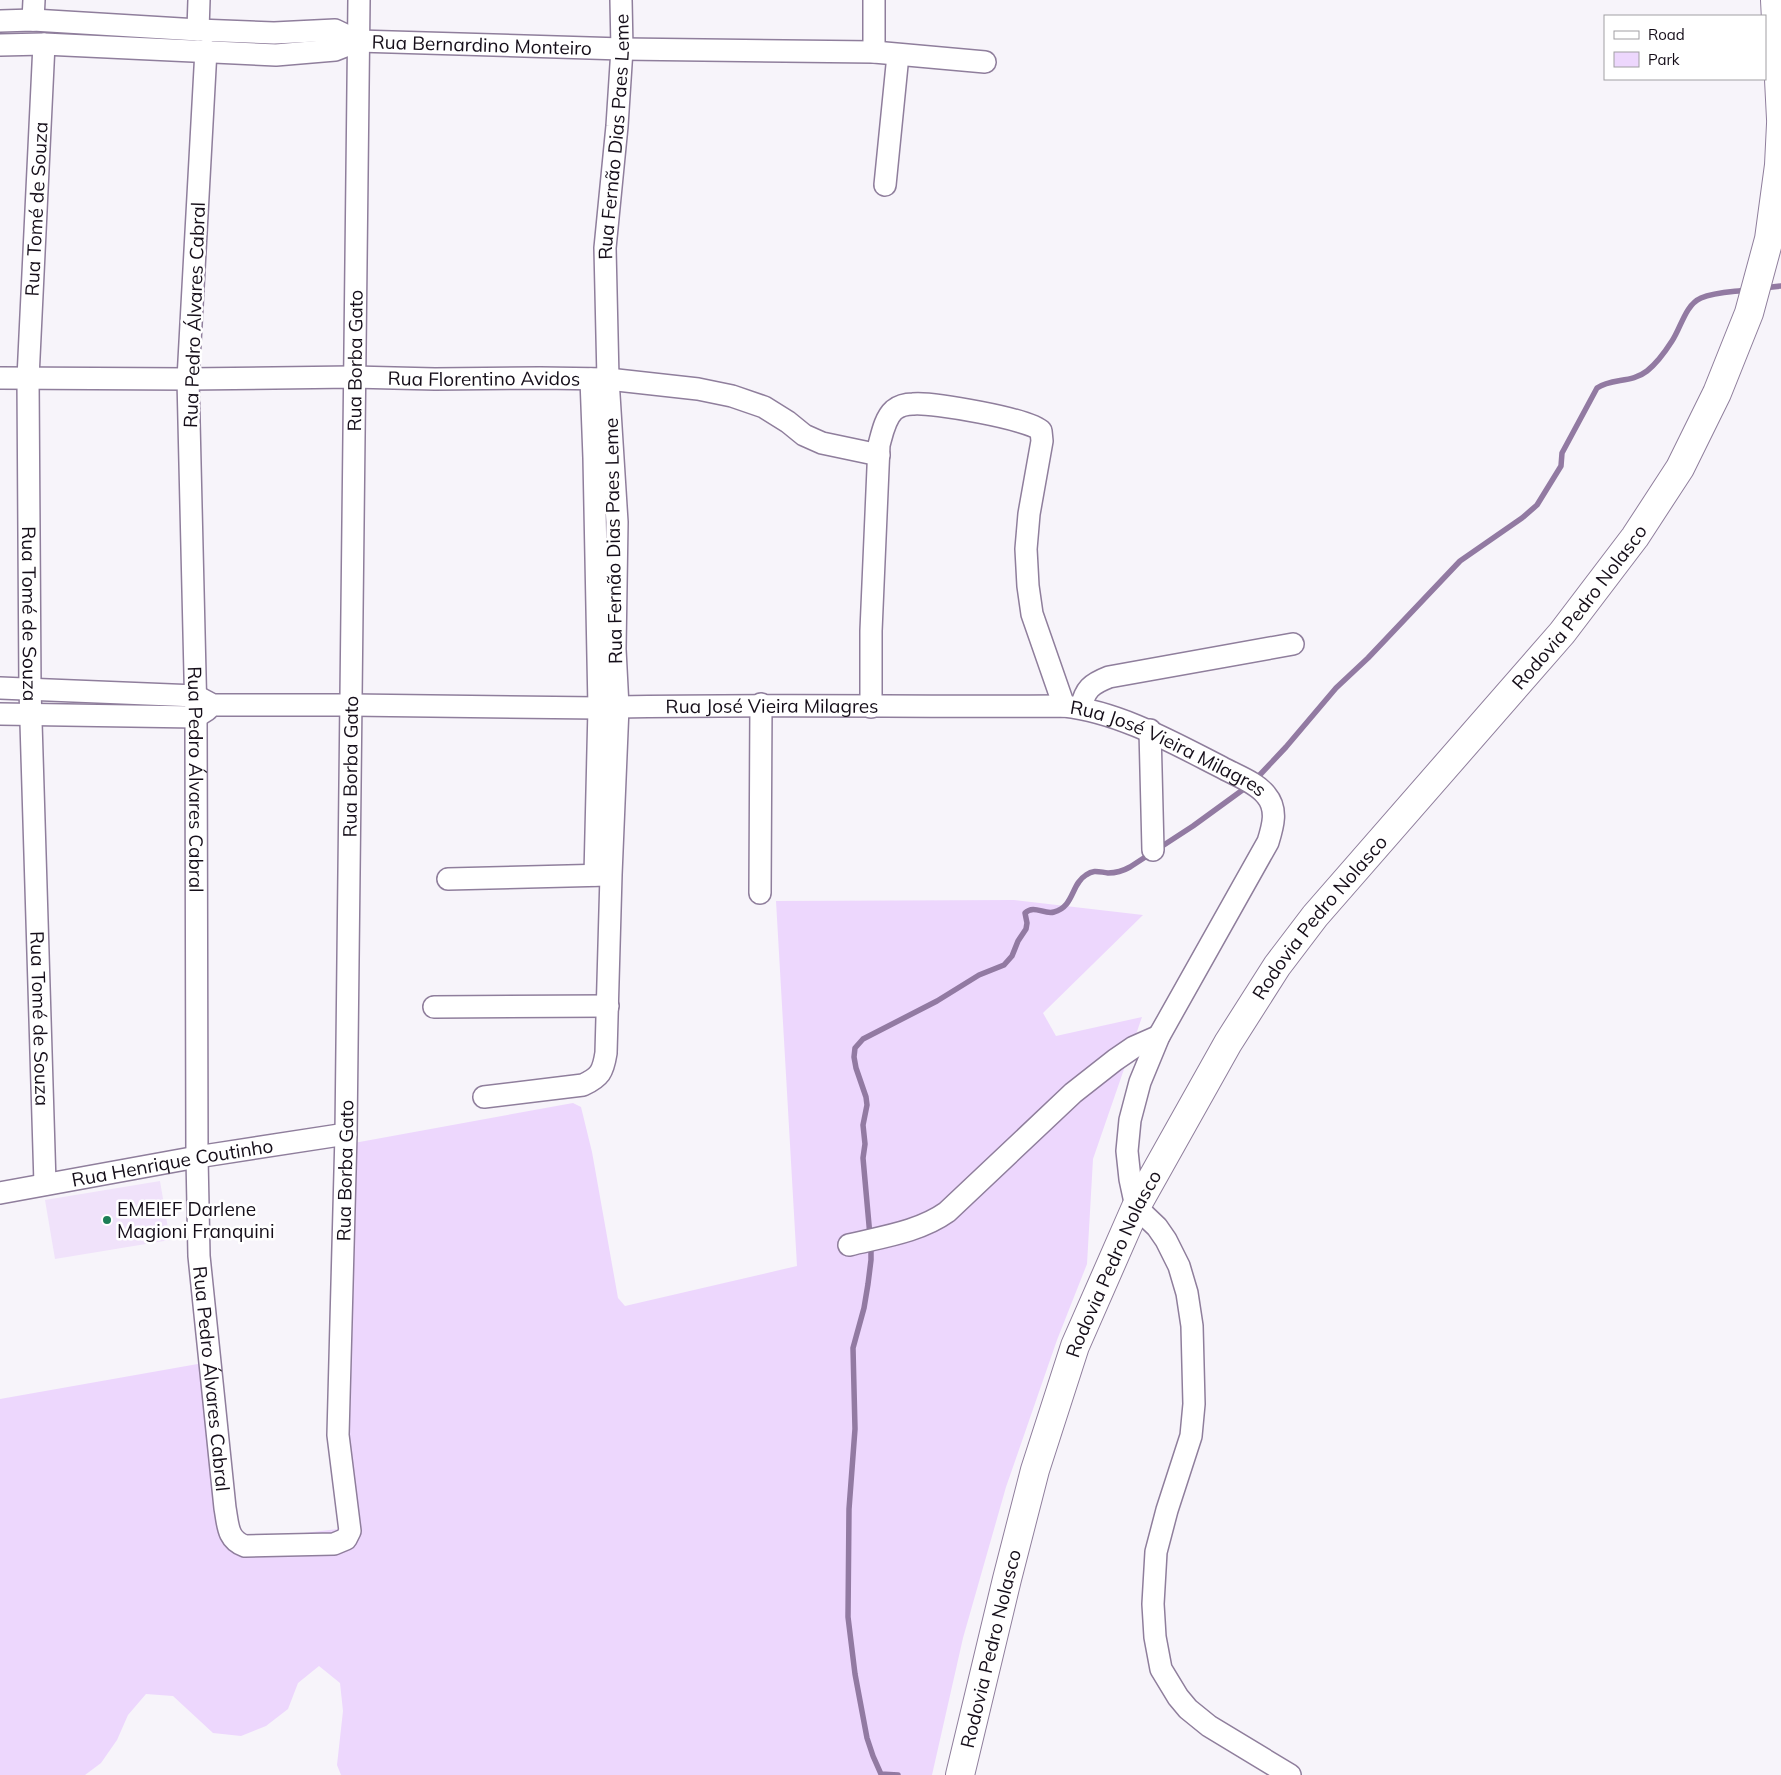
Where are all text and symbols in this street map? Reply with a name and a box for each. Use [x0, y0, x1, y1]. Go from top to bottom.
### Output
street label: Rua Fernão Dias Paes Leme [593, 14, 634, 260]
legend [1604, 15, 1766, 80]
text: Road [1648, 25, 1685, 44]
street label: Rua Bernardino Monteiro [371, 29, 592, 60]
text: Park [1648, 50, 1680, 69]
street label: Rua Tomé de Souza [19, 121, 53, 297]
street label: Rua Pedro Álvares Cabral [178, 202, 210, 428]
street label: Rua Borba Gato [342, 290, 368, 432]
street label: Rua Florentino Avidos [387, 366, 581, 391]
street label: Rua Fernão Dias Paes Leme [599, 418, 627, 664]
street label: Rodovia Pedro Nolasco [1506, 520, 1652, 694]
street label: Rua Tomé de Souza [17, 526, 42, 701]
street label: Rua Pedro Álvares Cabral [183, 666, 208, 893]
street label: Rua José Vieira Milagres [665, 694, 879, 718]
street label: Rua José Vieira Milagres [1068, 695, 1272, 801]
street label: Rua Borba Gato [337, 696, 363, 838]
street label: Rodovia Pedro Nolasco [1247, 830, 1392, 1004]
street label: Rua Tomé de Souza [25, 931, 55, 1106]
street label: Rua Borba Gato [331, 1100, 358, 1242]
street label: Rua Henrique Coutinho [70, 1133, 275, 1192]
street label: Rodovia Pedro Nolasco [1060, 1166, 1166, 1360]
place label: EMEIEF Darlene Magioni Franquini [117, 1197, 275, 1243]
marker: EMEIEF Darlene Magioni Franquini [101, 1214, 113, 1226]
street label: Rua Pedro Álvares Cabral [188, 1265, 235, 1493]
street label: Rodovia Pedro Nolasco [955, 1547, 1026, 1750]

